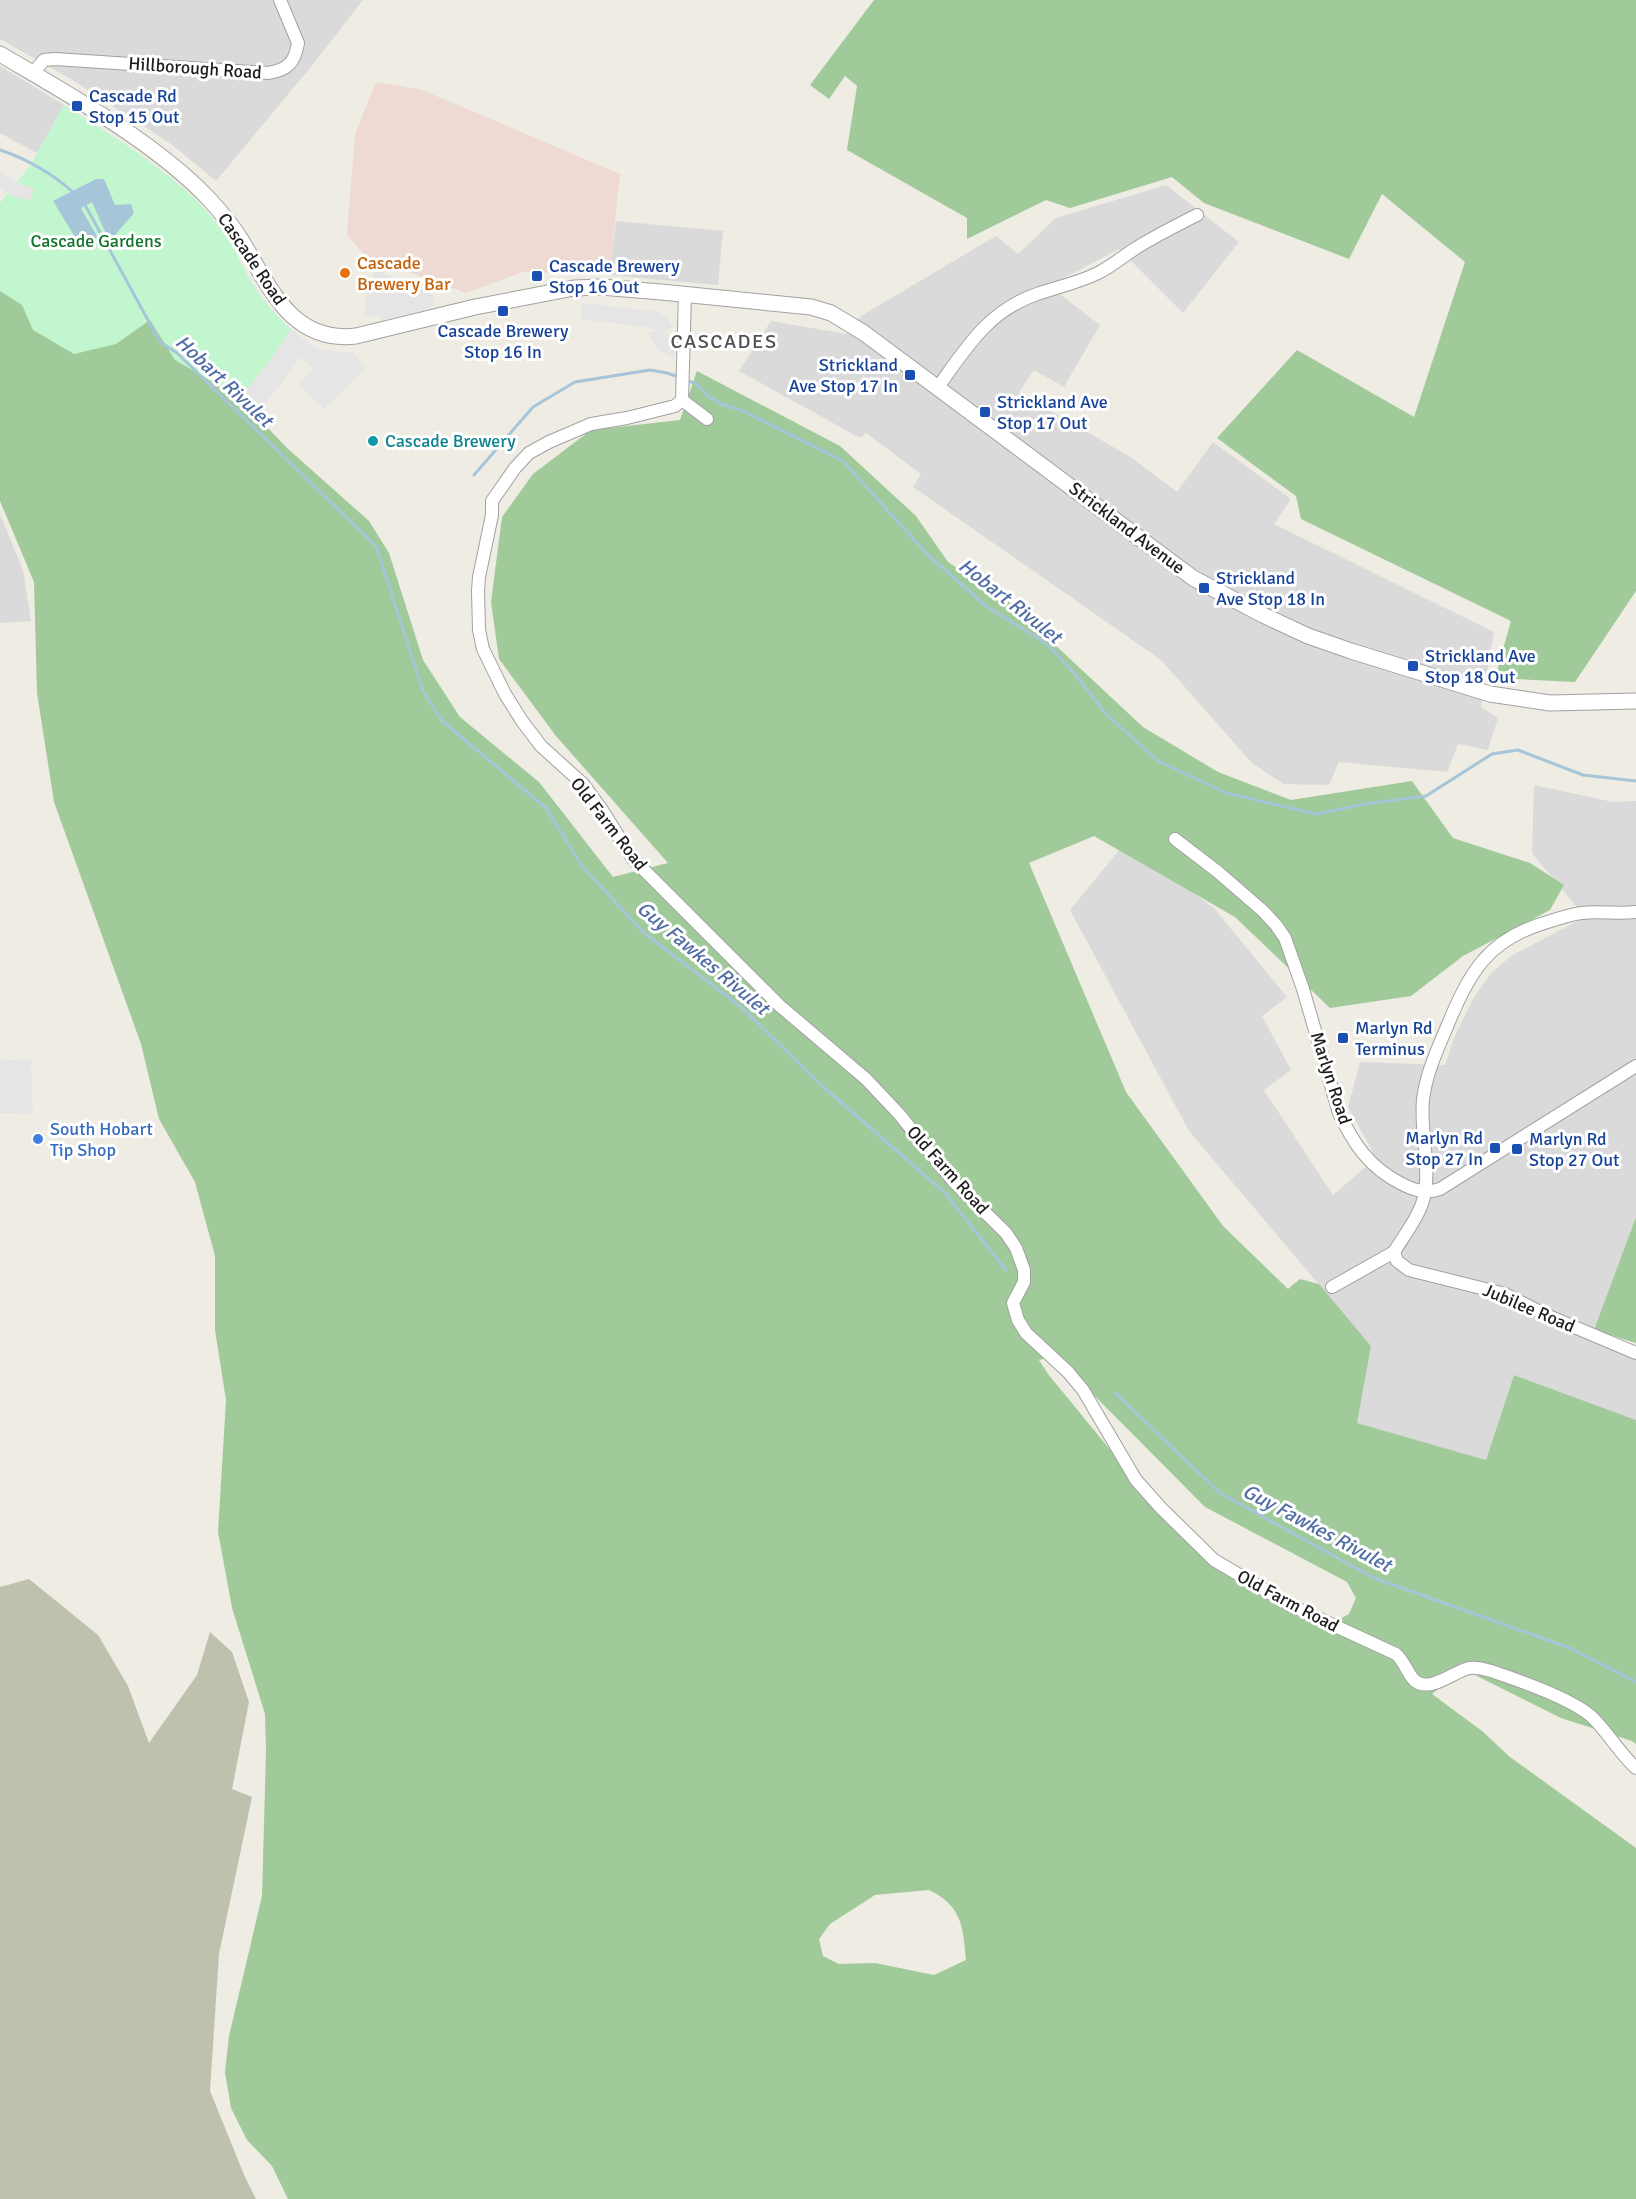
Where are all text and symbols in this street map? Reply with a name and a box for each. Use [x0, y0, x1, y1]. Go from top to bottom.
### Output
street label: Hillborough Road [128, 52, 262, 84]
place label: Cascade Rd Stop 15 Out [89, 85, 179, 128]
marker: Cascade Rd Stop 15 Out [70, 99, 84, 113]
street label: Cascade Road [213, 209, 291, 309]
park label: Cascade Gardens [30, 230, 162, 252]
place label: Cascade Brewery Bar [357, 252, 451, 295]
place label: Cascade Brewery Stop 16 Out [549, 255, 680, 298]
marker: Cascade Brewery Bar [338, 266, 352, 280]
marker: Cascade Brewery Stop 16 Out [530, 269, 544, 283]
marker: Cascade Brewery Stop 16 In [496, 304, 510, 318]
place label: Cascade Brewery Stop 16 In [438, 320, 569, 363]
district label: CASCADES [670, 329, 778, 354]
water label: Hobart Rivulet [170, 330, 279, 434]
place label: Strickland Ave Stop 17 In [789, 354, 898, 397]
marker: Strickland Ave Stop 17 In [903, 368, 917, 382]
place label: Strickland Ave Stop 17 Out [997, 391, 1108, 434]
marker: Strickland Ave Stop 17 Out [978, 405, 992, 419]
place label: Cascade Brewery [385, 430, 516, 452]
marker: Cascade Brewery [366, 434, 380, 448]
street label: Strickland Avenue [1065, 477, 1189, 579]
water label: Hobart Rivulet [954, 553, 1068, 650]
place label: Strickland Ave Stop 18 In [1216, 567, 1325, 610]
marker: Strickland Ave Stop 18 In [1197, 581, 1211, 595]
place label: Strickland Ave Stop 18 Out [1425, 645, 1536, 688]
marker: Strickland Ave Stop 18 Out [1406, 659, 1420, 673]
street label: Old Farm Road [566, 773, 652, 875]
water label: Guy Fawkes Rivulet [632, 896, 776, 1022]
place label: Marlyn Rd Terminus [1355, 1017, 1433, 1060]
street label: Marlyn Road [1306, 1029, 1356, 1127]
marker: Marlyn Rd Terminus [1336, 1031, 1350, 1045]
place label: South Hobart Tip Shop [50, 1118, 153, 1161]
street label: Old Farm Road [902, 1121, 994, 1219]
place label: Marlyn Rd Stop 27 In [1405, 1127, 1483, 1170]
place label: Marlyn Rd Stop 27 Out [1529, 1128, 1619, 1171]
marker: South Hobart Tip Shop [31, 1132, 45, 1146]
marker: Marlyn Rd Stop 27 In [1488, 1141, 1502, 1155]
marker: Marlyn Rd Stop 27 Out [1510, 1142, 1524, 1156]
street label: Jubilee Road [1480, 1279, 1578, 1337]
water label: Guy Fawkes Rivulet [1239, 1478, 1397, 1579]
street label: Old Farm Road [1233, 1565, 1343, 1637]

